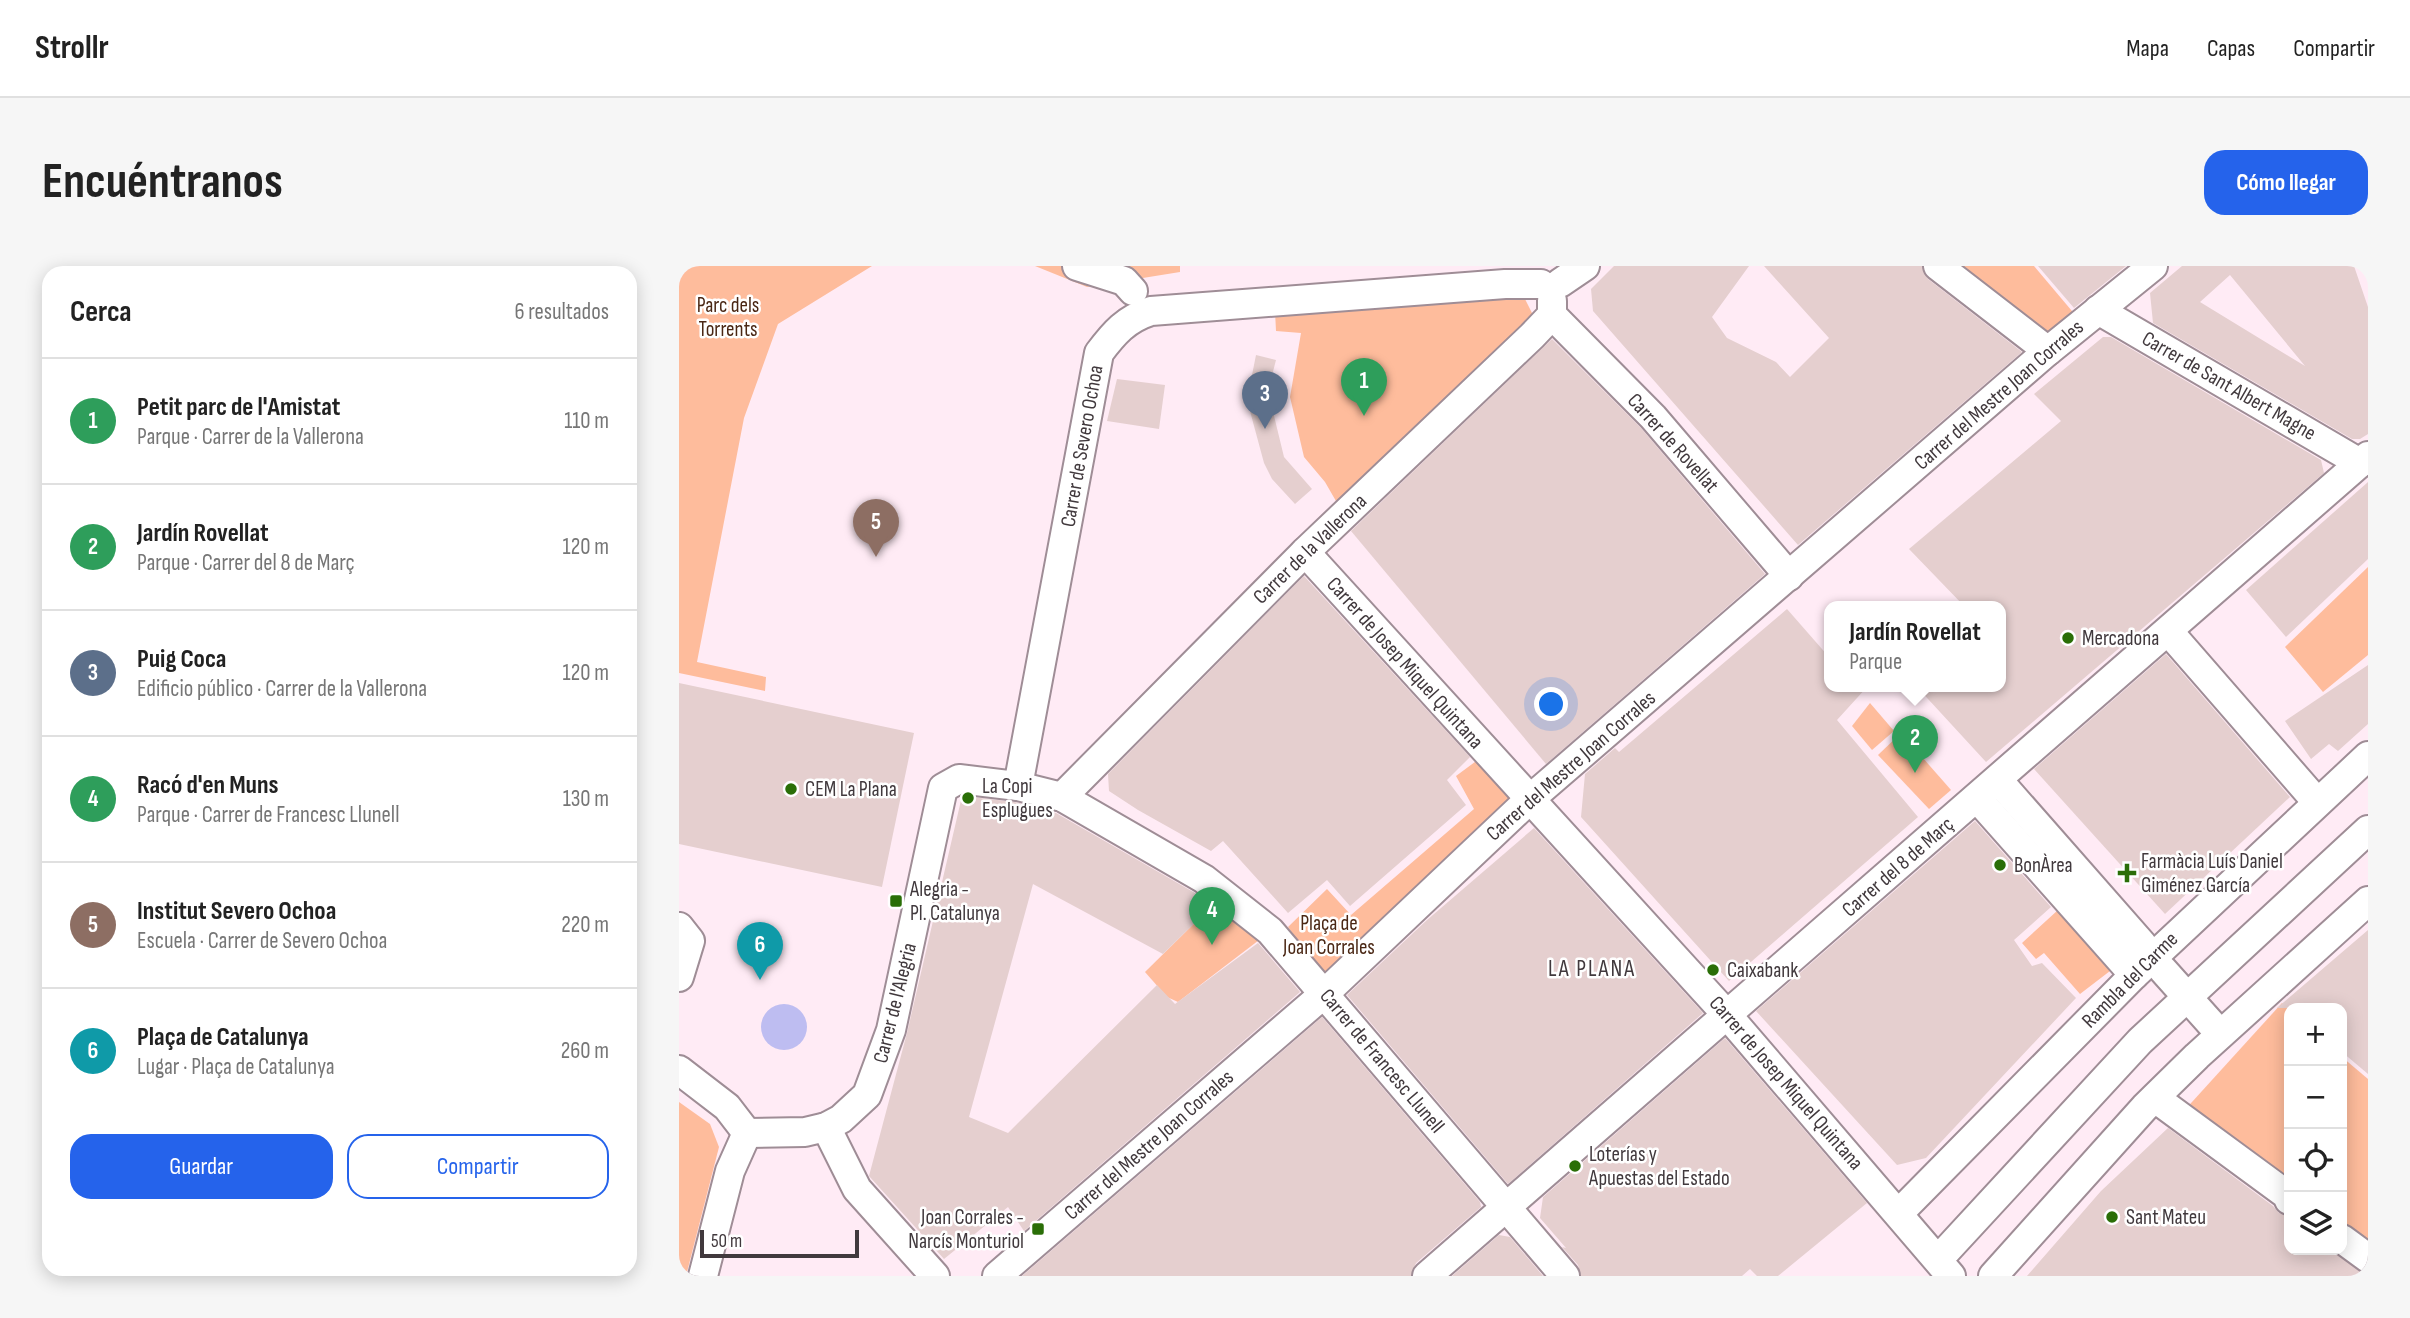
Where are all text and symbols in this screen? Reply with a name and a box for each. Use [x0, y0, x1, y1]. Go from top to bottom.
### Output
text: Strollr [35, 28, 109, 68]
text: Mapa [2126, 34, 2169, 63]
text: Capas [2207, 34, 2255, 63]
text: Compartir [2293, 34, 2375, 63]
button: Cómo llegar [2204, 150, 2368, 215]
text: Encuéntranos [42, 153, 283, 212]
park label: Parc dels Torrents [697, 293, 759, 342]
text: Cerca [70, 294, 132, 330]
text: 6 resultados [514, 298, 609, 326]
street label: Carrer del Mestre Joan Corrales [1909, 315, 2089, 475]
street label: Carrer de Sant Albert Magne [2138, 326, 2320, 446]
pin: 1 [1341, 358, 1387, 416]
street label: Carrer de Severo Ochoa [1055, 363, 1109, 529]
pin: 3 [1242, 371, 1288, 429]
street label: Carrer de Rovellat [1622, 388, 1724, 498]
text: Petit parc de l'Amistat [137, 392, 340, 423]
text: 1 [88, 407, 98, 435]
text: 110 m [564, 407, 609, 435]
text: Parque · Carrer de la Vallerona [137, 423, 364, 451]
street label: Carrer de la Vallerona [1248, 489, 1372, 609]
pin: 5 [853, 499, 899, 557]
text: Jardín Rovellat [137, 518, 269, 549]
text: 2 [88, 533, 98, 561]
text: 120 m [563, 533, 609, 561]
text: Parque · Carrer del 8 de Març [137, 549, 355, 577]
street label: Carrer de Josep Miquel Quintana [1321, 572, 1489, 754]
popup [1824, 601, 2006, 692]
text: Jardín Rovellat [1849, 617, 1981, 648]
place label: Mercadona [2082, 626, 2159, 651]
marker: Mercadona [2060, 630, 2076, 646]
text: Puig Coca [137, 644, 226, 675]
text: Parque [1849, 648, 1902, 676]
text: 3 [88, 659, 98, 687]
text: 120 m [563, 659, 609, 687]
text: Edificio público · Carrer de la Vallerona [137, 675, 427, 703]
street label: Carrer del Mestre Joan Corrales [1481, 686, 1661, 846]
your location [1534, 687, 1568, 721]
pin: 2 [1892, 715, 1938, 773]
text: Racó d'en Muns [137, 770, 279, 801]
place label: La Copi Esplugues [982, 774, 1053, 823]
place label: CEM La Plana [805, 777, 897, 802]
marker: CEM La Plana [783, 781, 799, 797]
text: 4 [88, 785, 98, 813]
text: 130 m [563, 785, 609, 813]
marker: La Copi Esplugues [960, 790, 976, 806]
text: Parque · Carrer de Francesc Llunell [137, 801, 399, 829]
street label: Carrer del 8 de Març [1837, 812, 1959, 922]
place label: Farmàcia Luís Daniel Giménez García [2141, 849, 2283, 898]
place label: BonÀrea [2014, 853, 2073, 878]
marker: BonÀrea [1992, 857, 2008, 873]
marker: Farmàcia Luís Daniel Giménez García [2119, 865, 2135, 881]
place label: Alegria - Pl. Catalunya [909, 877, 1000, 926]
pin: 4 [1189, 887, 1235, 945]
marker: Alegria - Pl. Catalunya [888, 893, 904, 909]
text: Institut Severo Ochoa [137, 896, 336, 927]
text: 5 [88, 911, 98, 939]
text: 220 m [561, 911, 609, 939]
park label: Plaça de Joan Corrales [1282, 911, 1375, 960]
pin: 6 [737, 922, 783, 980]
text: Escuela · Carrer de Severo Ochoa [137, 927, 387, 955]
street label: Rambla del Carme [2077, 927, 2183, 1033]
street label: Carrer de l'Alegria [868, 940, 922, 1066]
district label: LA PLANA [1548, 955, 1636, 983]
place label: Caixabank [1727, 958, 1798, 983]
marker: Caixabank [1705, 962, 1721, 978]
street label: Carrer de Francesc Llunell [1314, 984, 1450, 1138]
street label: Carrer de Josep Miquel Quintana [1704, 991, 1868, 1175]
map controls [2284, 1003, 2347, 1255]
button: + [2284, 1003, 2347, 1066]
text: Plaça de Catalunya [137, 1022, 309, 1053]
text: 6 [88, 1037, 98, 1065]
text: 260 m [561, 1037, 609, 1065]
text: Lugar · Plaça de Catalunya [137, 1053, 335, 1081]
street label: Carrer del Mestre Joan Corrales [1059, 1065, 1239, 1225]
button: − [2284, 1066, 2347, 1129]
button: locate [2284, 1129, 2347, 1192]
button: Guardar [70, 1134, 333, 1199]
button: Compartir [347, 1134, 609, 1199]
place label: Loterías y Apuestas del Estado [1588, 1142, 1730, 1191]
marker: Loterías y Apuestas del Estado [1567, 1158, 1583, 1174]
button: layers [2284, 1192, 2347, 1255]
place label: Joan Corrales - Narcís Monturiol [908, 1205, 1024, 1254]
place label: Sant Mateu [2126, 1205, 2206, 1230]
marker: Sant Mateu [2104, 1209, 2120, 1225]
marker: Joan Corrales - Narcís Monturiol [1030, 1221, 1046, 1237]
scale bar [700, 1227, 859, 1259]
text: 50 m [711, 1230, 742, 1253]

